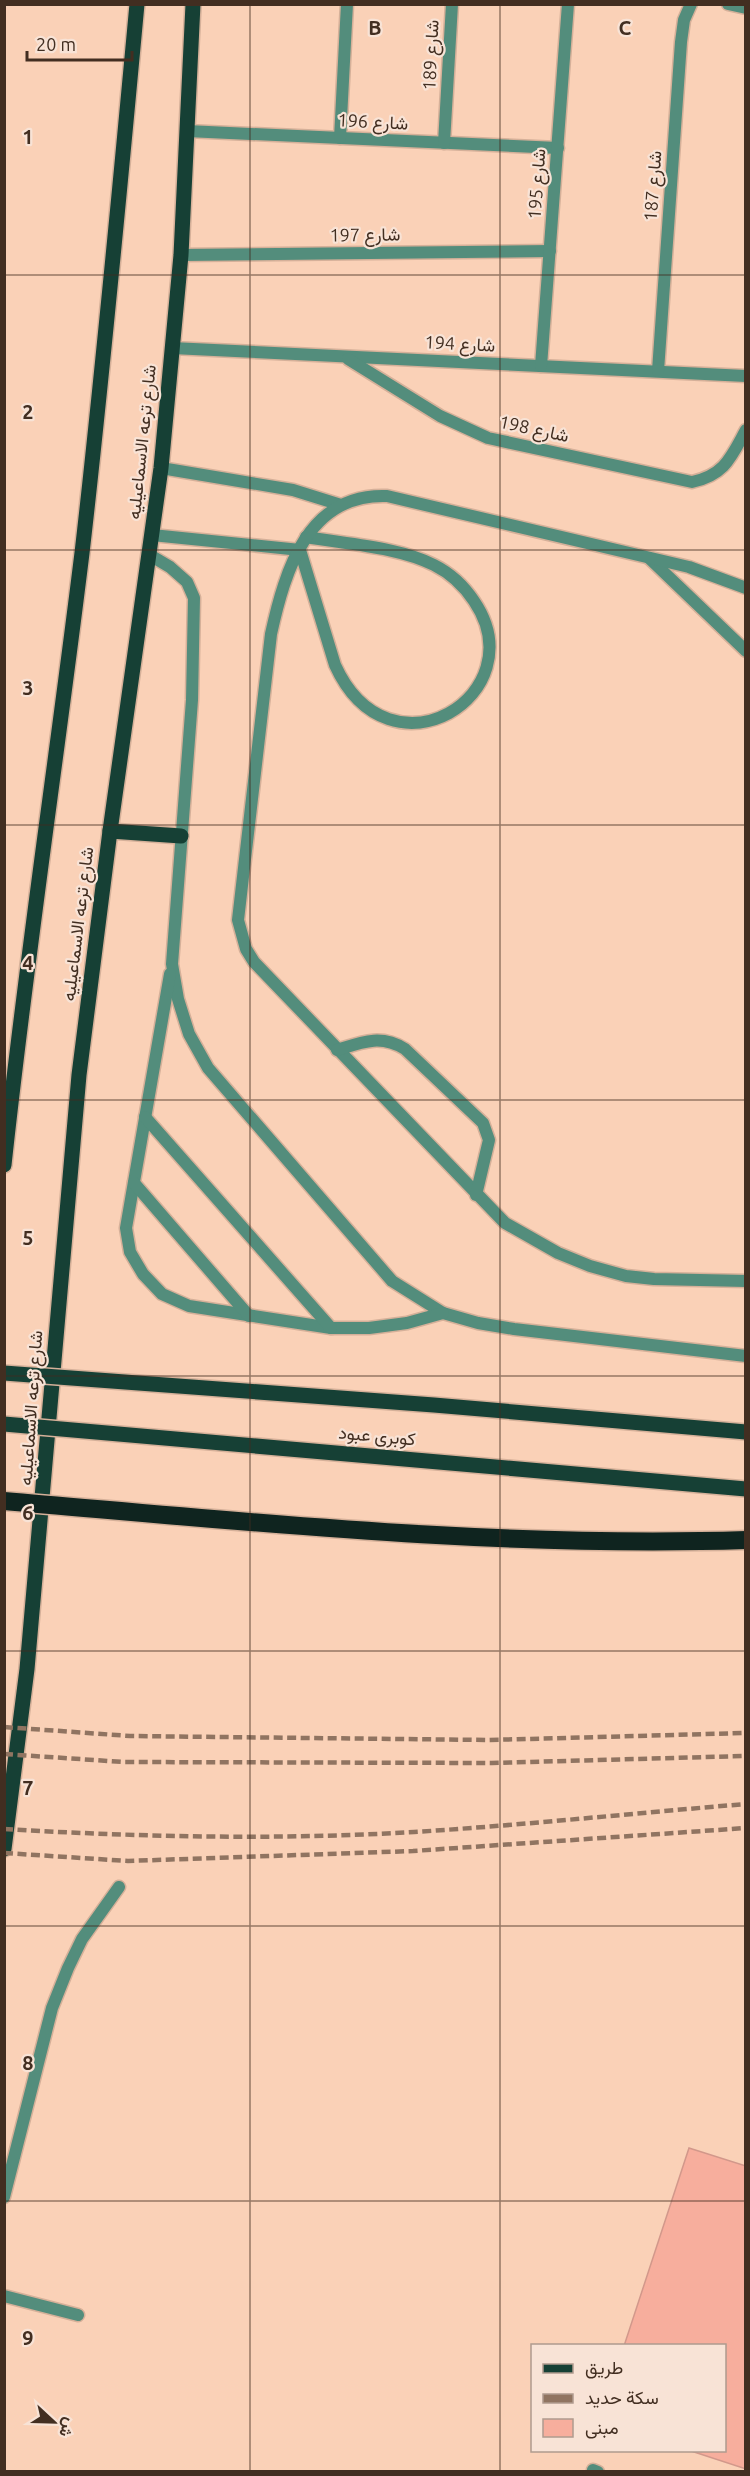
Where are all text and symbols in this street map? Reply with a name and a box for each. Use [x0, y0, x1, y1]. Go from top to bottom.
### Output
text: B [368, 16, 382, 39]
text: C [619, 16, 632, 39]
street label: شارع 189 [418, 19, 445, 91]
scale bar [27, 24, 132, 62]
text: 20 m [36, 34, 76, 54]
street label: شارع 196 [337, 109, 409, 136]
text: 1 [22, 125, 34, 148]
street label: شارع 195 [524, 148, 551, 220]
street label: شارع 187 [640, 150, 667, 222]
street label: شارع 197 [329, 223, 401, 248]
street label: شارع 194 [424, 331, 496, 358]
street label: شارع ترعه الاسماعيليه [123, 364, 162, 521]
text: 2 [22, 400, 34, 423]
street label: شارع 198 [497, 411, 571, 448]
text: 3 [22, 676, 34, 699]
street label: شارع ترعه الاسماعيليه [58, 846, 99, 1003]
text: 4 [22, 951, 34, 974]
text: 5 [22, 1226, 34, 1249]
street label: شارع ترعه الاسماعيليه [15, 1330, 48, 1486]
street label: كوبرى عبود [338, 1422, 416, 1450]
text: 6 [22, 1501, 34, 1524]
text: 7 [22, 1776, 34, 1799]
text: 8 [22, 2051, 34, 2074]
text: 9 [22, 2326, 34, 2349]
legend [531, 2344, 726, 2452]
text: طريق [585, 2357, 623, 2379]
text: سكة حديد [585, 2387, 659, 2408]
north arrow [24, 2392, 84, 2452]
text: ش [55, 2415, 80, 2440]
text: مبنى [585, 2417, 619, 2439]

